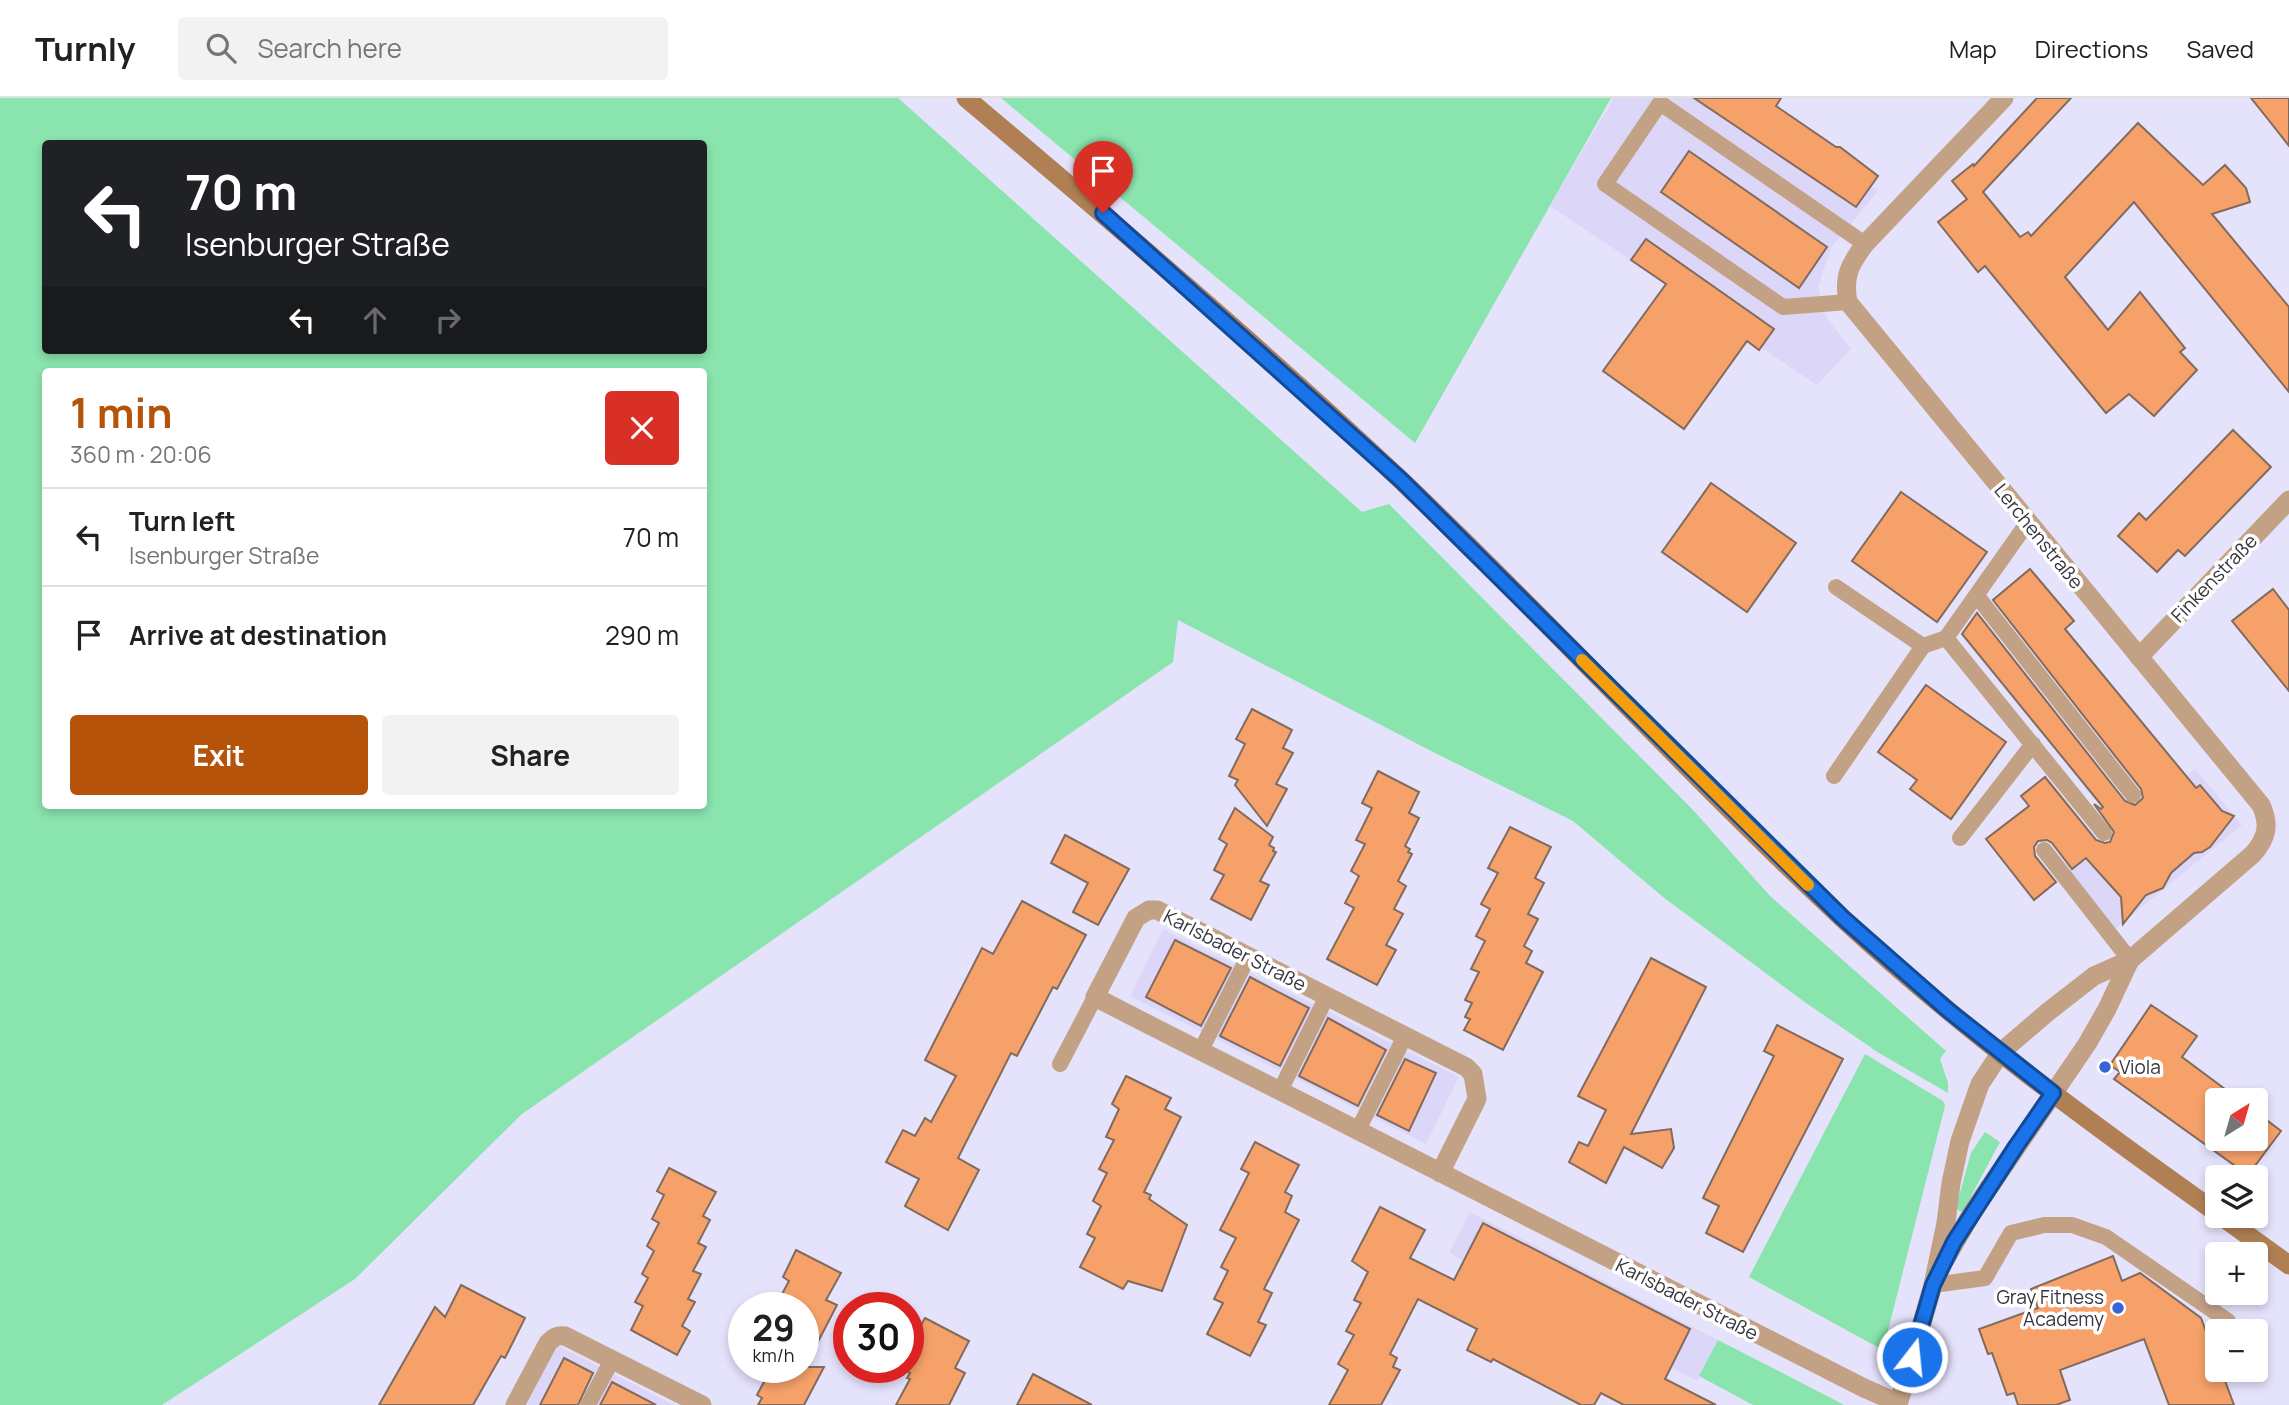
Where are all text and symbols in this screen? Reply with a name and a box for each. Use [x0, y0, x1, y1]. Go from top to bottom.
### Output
search box [178, 17, 668, 80]
text: Turnly [35, 26, 136, 71]
icon: search [202, 29, 240, 67]
text: Search here [258, 30, 402, 66]
text: Map [1949, 32, 1997, 65]
text: Directions [2035, 32, 2148, 65]
text: Saved [2186, 32, 2254, 65]
pin [1073, 141, 1133, 213]
icon: arrive [1084, 152, 1122, 190]
text: 70 m [185, 158, 297, 225]
icon: left [70, 168, 161, 259]
text: Isenburger Straße [185, 222, 450, 266]
icon: left [283, 301, 321, 339]
icon: ahead [356, 301, 394, 339]
icon: right [429, 301, 467, 339]
text: 1 min [70, 383, 173, 441]
button: close [605, 391, 679, 465]
text: 360 m · 20:06 [70, 438, 212, 470]
street label: Lerchenstraße [1988, 478, 2090, 594]
text: Turn left [129, 503, 236, 539]
icon: left [70, 518, 108, 556]
text: 70 m [623, 519, 679, 555]
street label: Finkenstraße [2165, 528, 2263, 628]
text: Isenburger Straße [129, 539, 319, 571]
icon: arrive [70, 616, 108, 654]
text: Arrive at destination [129, 617, 387, 653]
text: 290 m [605, 617, 679, 653]
button: Exit [70, 715, 368, 795]
button: Share [382, 715, 679, 795]
street label: Karlsbader Straße [1159, 903, 1311, 997]
place label: Viola [2119, 1054, 2161, 1080]
marker: Viola [2097, 1059, 2113, 1075]
north arrow [2205, 1088, 2268, 1152]
map controls [2205, 1088, 2268, 1382]
button: layers [2205, 1165, 2268, 1228]
button: + [2205, 1242, 2268, 1305]
street label: Karlsbader Straße [1611, 1252, 1763, 1346]
place label: Gray Fitness Academy [1996, 1284, 2104, 1332]
speed limit sign: 30 [833, 1292, 924, 1383]
marker: Gray Fitness Academy [2110, 1300, 2126, 1316]
text: 29 [752, 1304, 795, 1352]
button: − [2205, 1319, 2268, 1382]
position arrow [1875, 1320, 1949, 1394]
text: km/h [753, 1343, 794, 1367]

